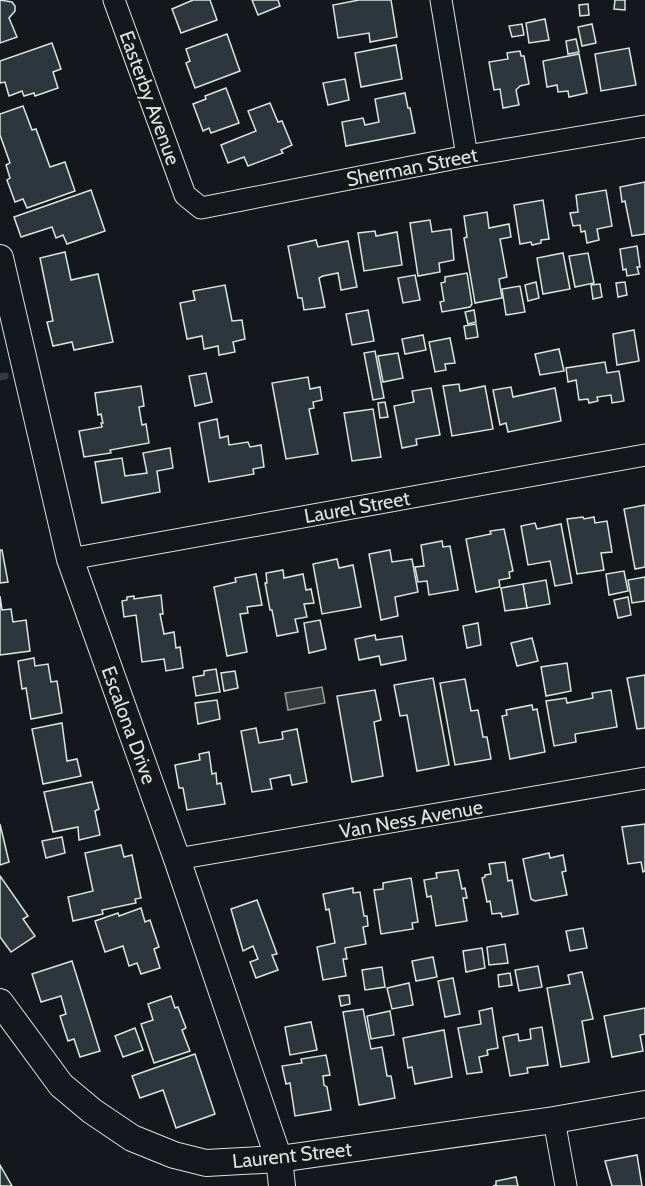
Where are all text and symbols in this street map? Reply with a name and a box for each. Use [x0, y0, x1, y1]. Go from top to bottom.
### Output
street label: Easterby Avenue [115, 28, 185, 168]
street label: Sherman Street [344, 142, 480, 191]
street label: Laurel Street [302, 486, 412, 528]
street label: Escalona Drive [97, 663, 161, 787]
street label: Van Ness Avenue [337, 795, 485, 843]
street label: Laurent Street [231, 1137, 353, 1173]

